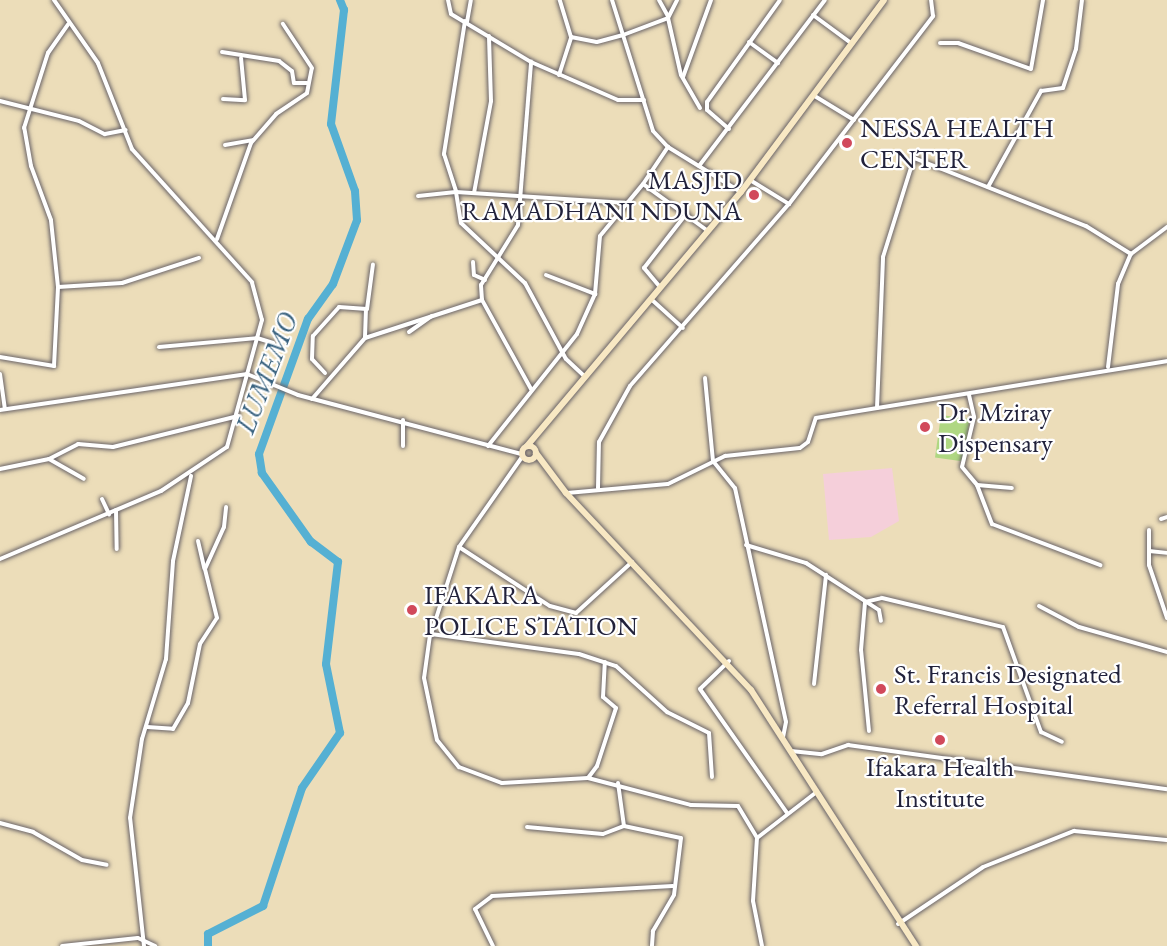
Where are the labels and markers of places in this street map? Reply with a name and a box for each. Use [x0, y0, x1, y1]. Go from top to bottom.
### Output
place label: NESSA HEALTH CENTER [860, 111, 1054, 174]
marker: NESSA HEALTH CENTER [838, 134, 856, 152]
place label: MASJID RAMADHANI NDUNA [461, 163, 742, 226]
marker: MASJID RAMADHANI NDUNA [747, 188, 761, 202]
place label: Dr. Mziray Dispensary [938, 395, 1053, 458]
marker: Dr. Mziray Dispensary [916, 418, 934, 436]
place label: IFAKARA POLICE STATION [424, 578, 638, 641]
marker: IFAKARA POLICE STATION [405, 603, 419, 617]
place label: St. Francis Designated Referral Hospital [894, 657, 1122, 720]
marker: St. Francis Designated Referral Hospital [872, 680, 890, 698]
marker: Ifakara Health Institute [933, 733, 947, 747]
place label: Ifakara Health Institute [866, 750, 1014, 813]

